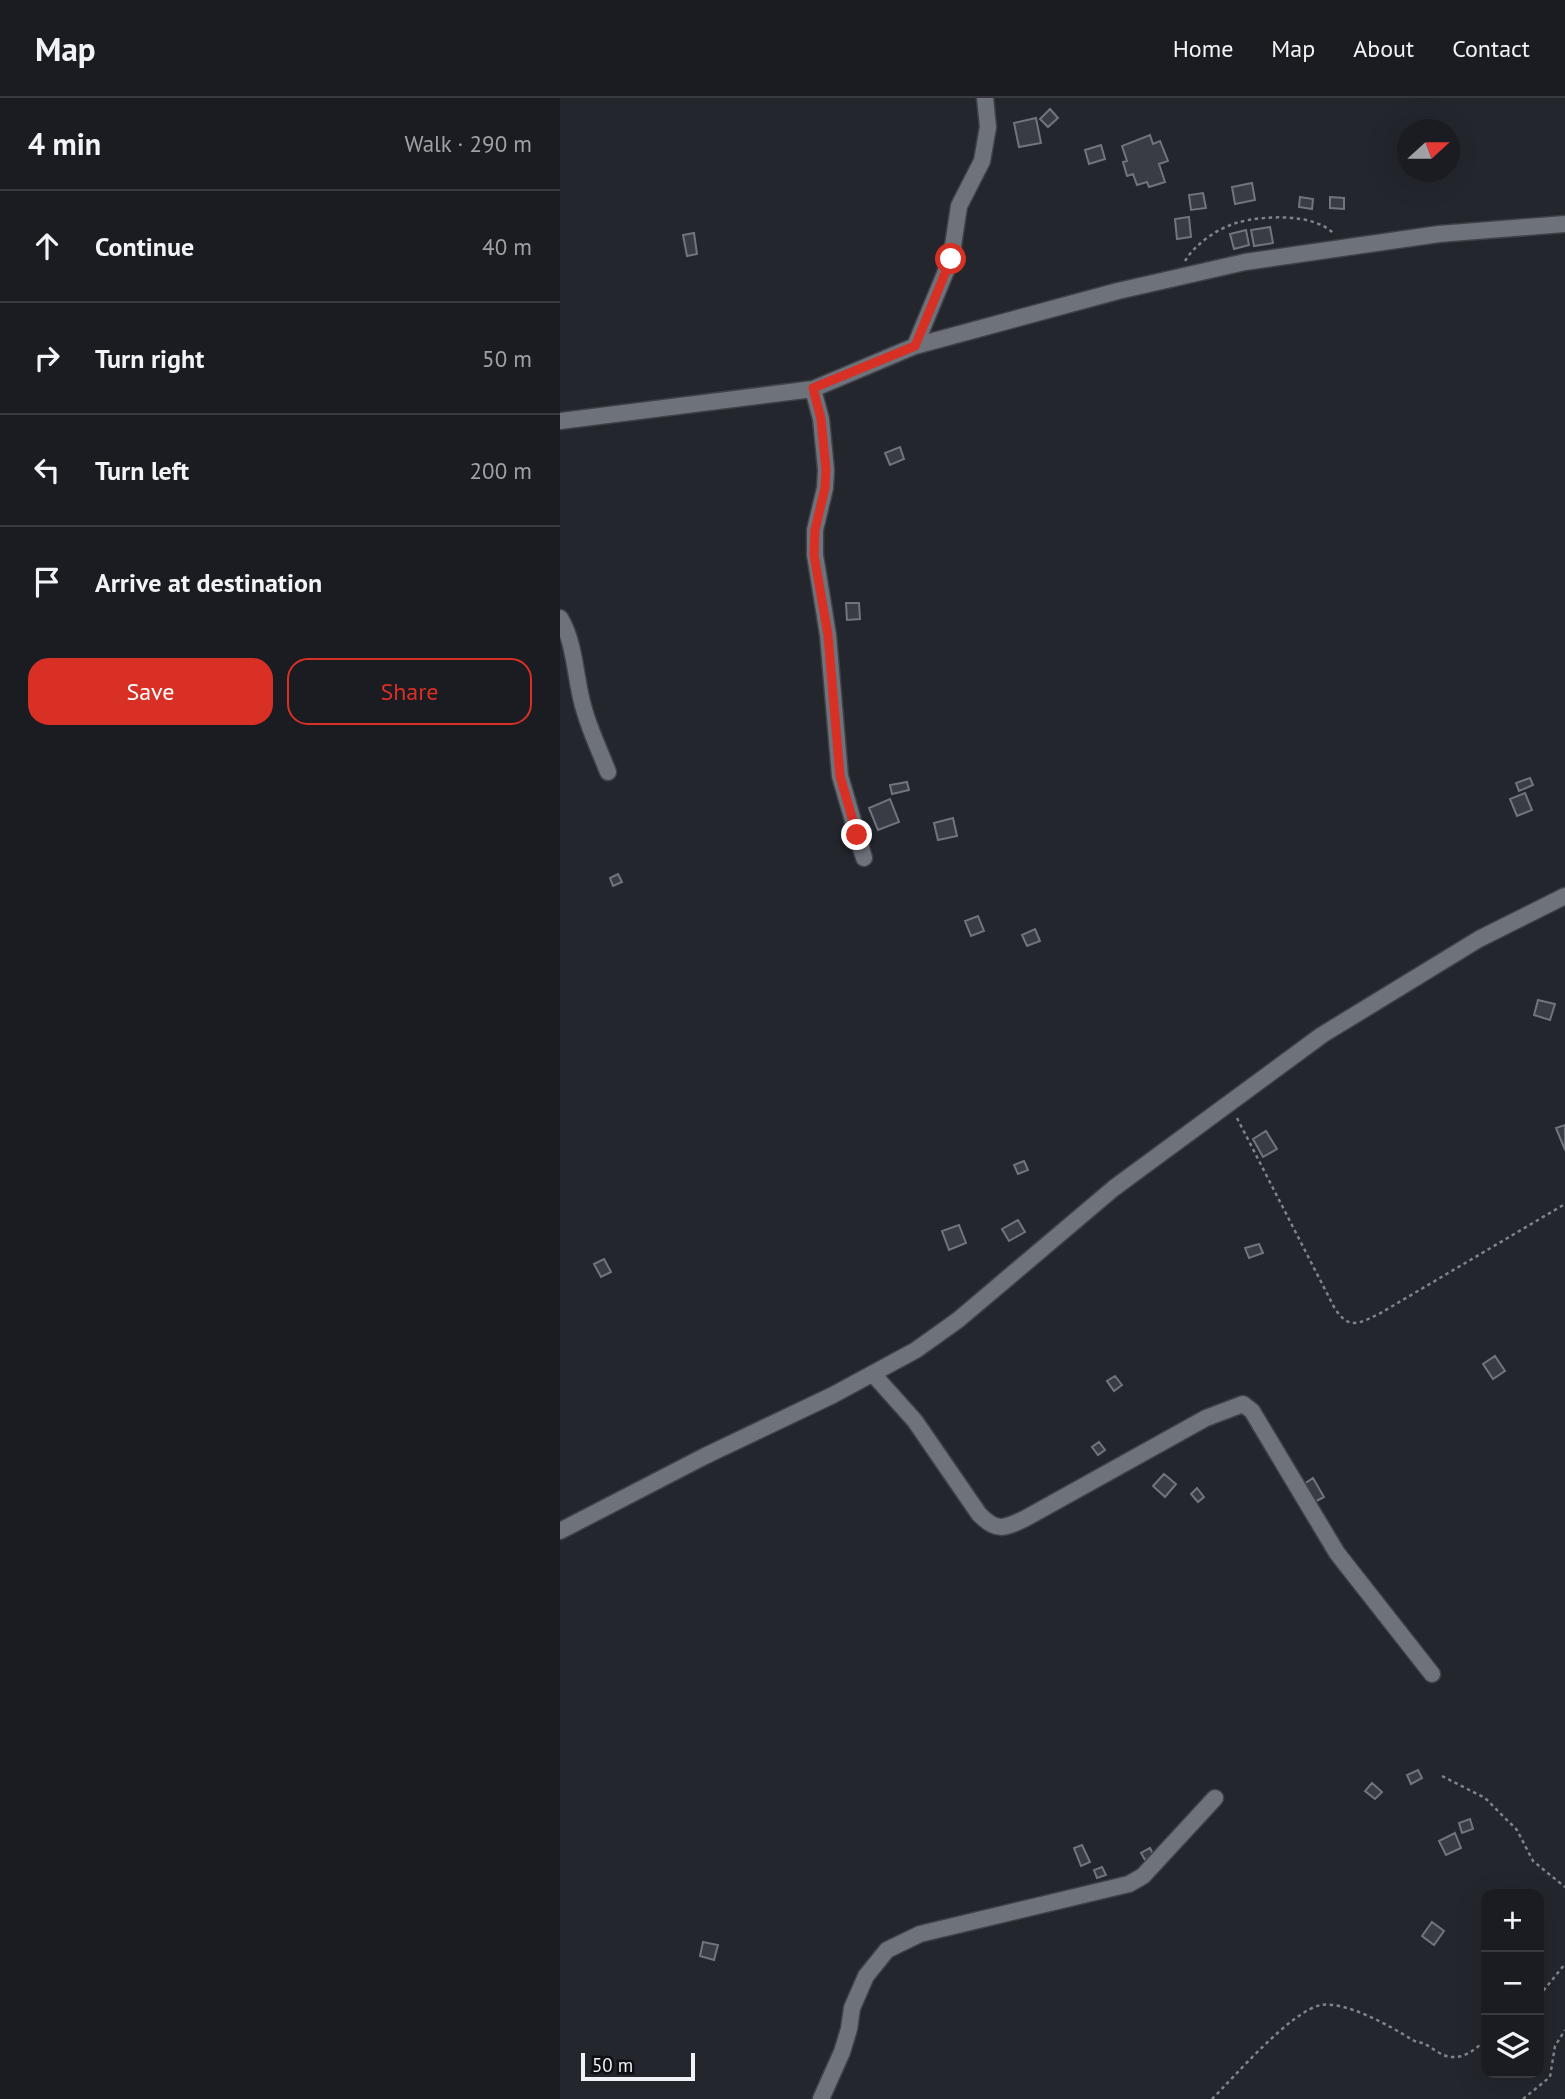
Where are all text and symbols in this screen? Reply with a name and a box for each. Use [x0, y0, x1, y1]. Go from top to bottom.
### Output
text: Map [35, 27, 96, 70]
text: Home [1173, 33, 1233, 64]
text: Map [1271, 33, 1315, 64]
text: About [1353, 33, 1414, 64]
text: Contact [1452, 33, 1530, 64]
north arrow [1397, 119, 1460, 182]
text: 4 min [28, 124, 101, 163]
text: Walk · 290 m [405, 129, 532, 158]
icon: ahead [28, 227, 66, 265]
text: Continue [95, 230, 194, 263]
text: 40 m [482, 232, 532, 261]
route start [935, 243, 966, 274]
icon: right [28, 339, 66, 377]
text: Turn right [95, 342, 204, 375]
text: 50 m [482, 344, 532, 373]
icon: left [28, 451, 66, 489]
text: Turn left [95, 454, 189, 487]
text: 200 m [470, 456, 532, 485]
icon: arrive [28, 563, 66, 601]
text: Arrive at destination [95, 566, 322, 599]
button: Save [28, 658, 273, 725]
button: Share [287, 658, 532, 725]
route end [841, 819, 872, 850]
map controls [1481, 1889, 1544, 2078]
button: + [1481, 1889, 1544, 1952]
button: − [1481, 1952, 1544, 2015]
button: layers [1481, 2015, 1544, 2078]
scale bar [581, 2050, 695, 2082]
text: 50 m [592, 2053, 633, 2077]

